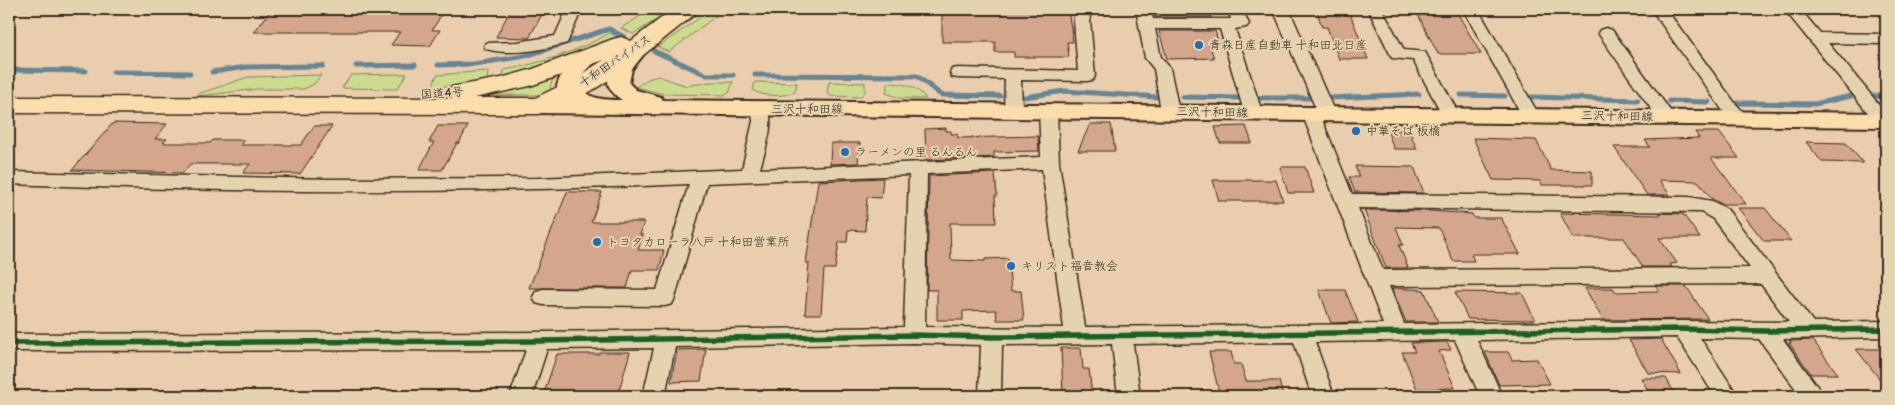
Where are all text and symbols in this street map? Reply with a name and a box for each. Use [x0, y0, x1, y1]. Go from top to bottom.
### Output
street label: 十和田バイパス [576, 32, 654, 91]
place label: 青森日産自動車 十和田北日産 [1209, 38, 1368, 53]
marker: 青森日産自動車 十和田北日産 [1193, 39, 1205, 51]
street label: 国道4号 [420, 85, 464, 102]
street label: 三沢十和田線 [771, 102, 843, 117]
street label: 三沢十和田線 [1176, 104, 1248, 121]
street label: 三沢十和田線 [1581, 108, 1653, 125]
place label: 中華そば 板橋 [1366, 124, 1441, 139]
marker: 中華そば 板橋 [1350, 125, 1362, 137]
place label: ラーメンの里 るんるん [855, 145, 978, 160]
marker: ラーメンの里 るんるん [839, 146, 851, 158]
place label: トヨタカローラ八戸 十和田営業所 [607, 235, 790, 250]
marker: トヨタカローラ八戸 十和田営業所 [591, 236, 603, 248]
place label: キリスト福音教会 [1021, 259, 1118, 274]
marker: キリスト福音教会 [1005, 260, 1017, 272]

